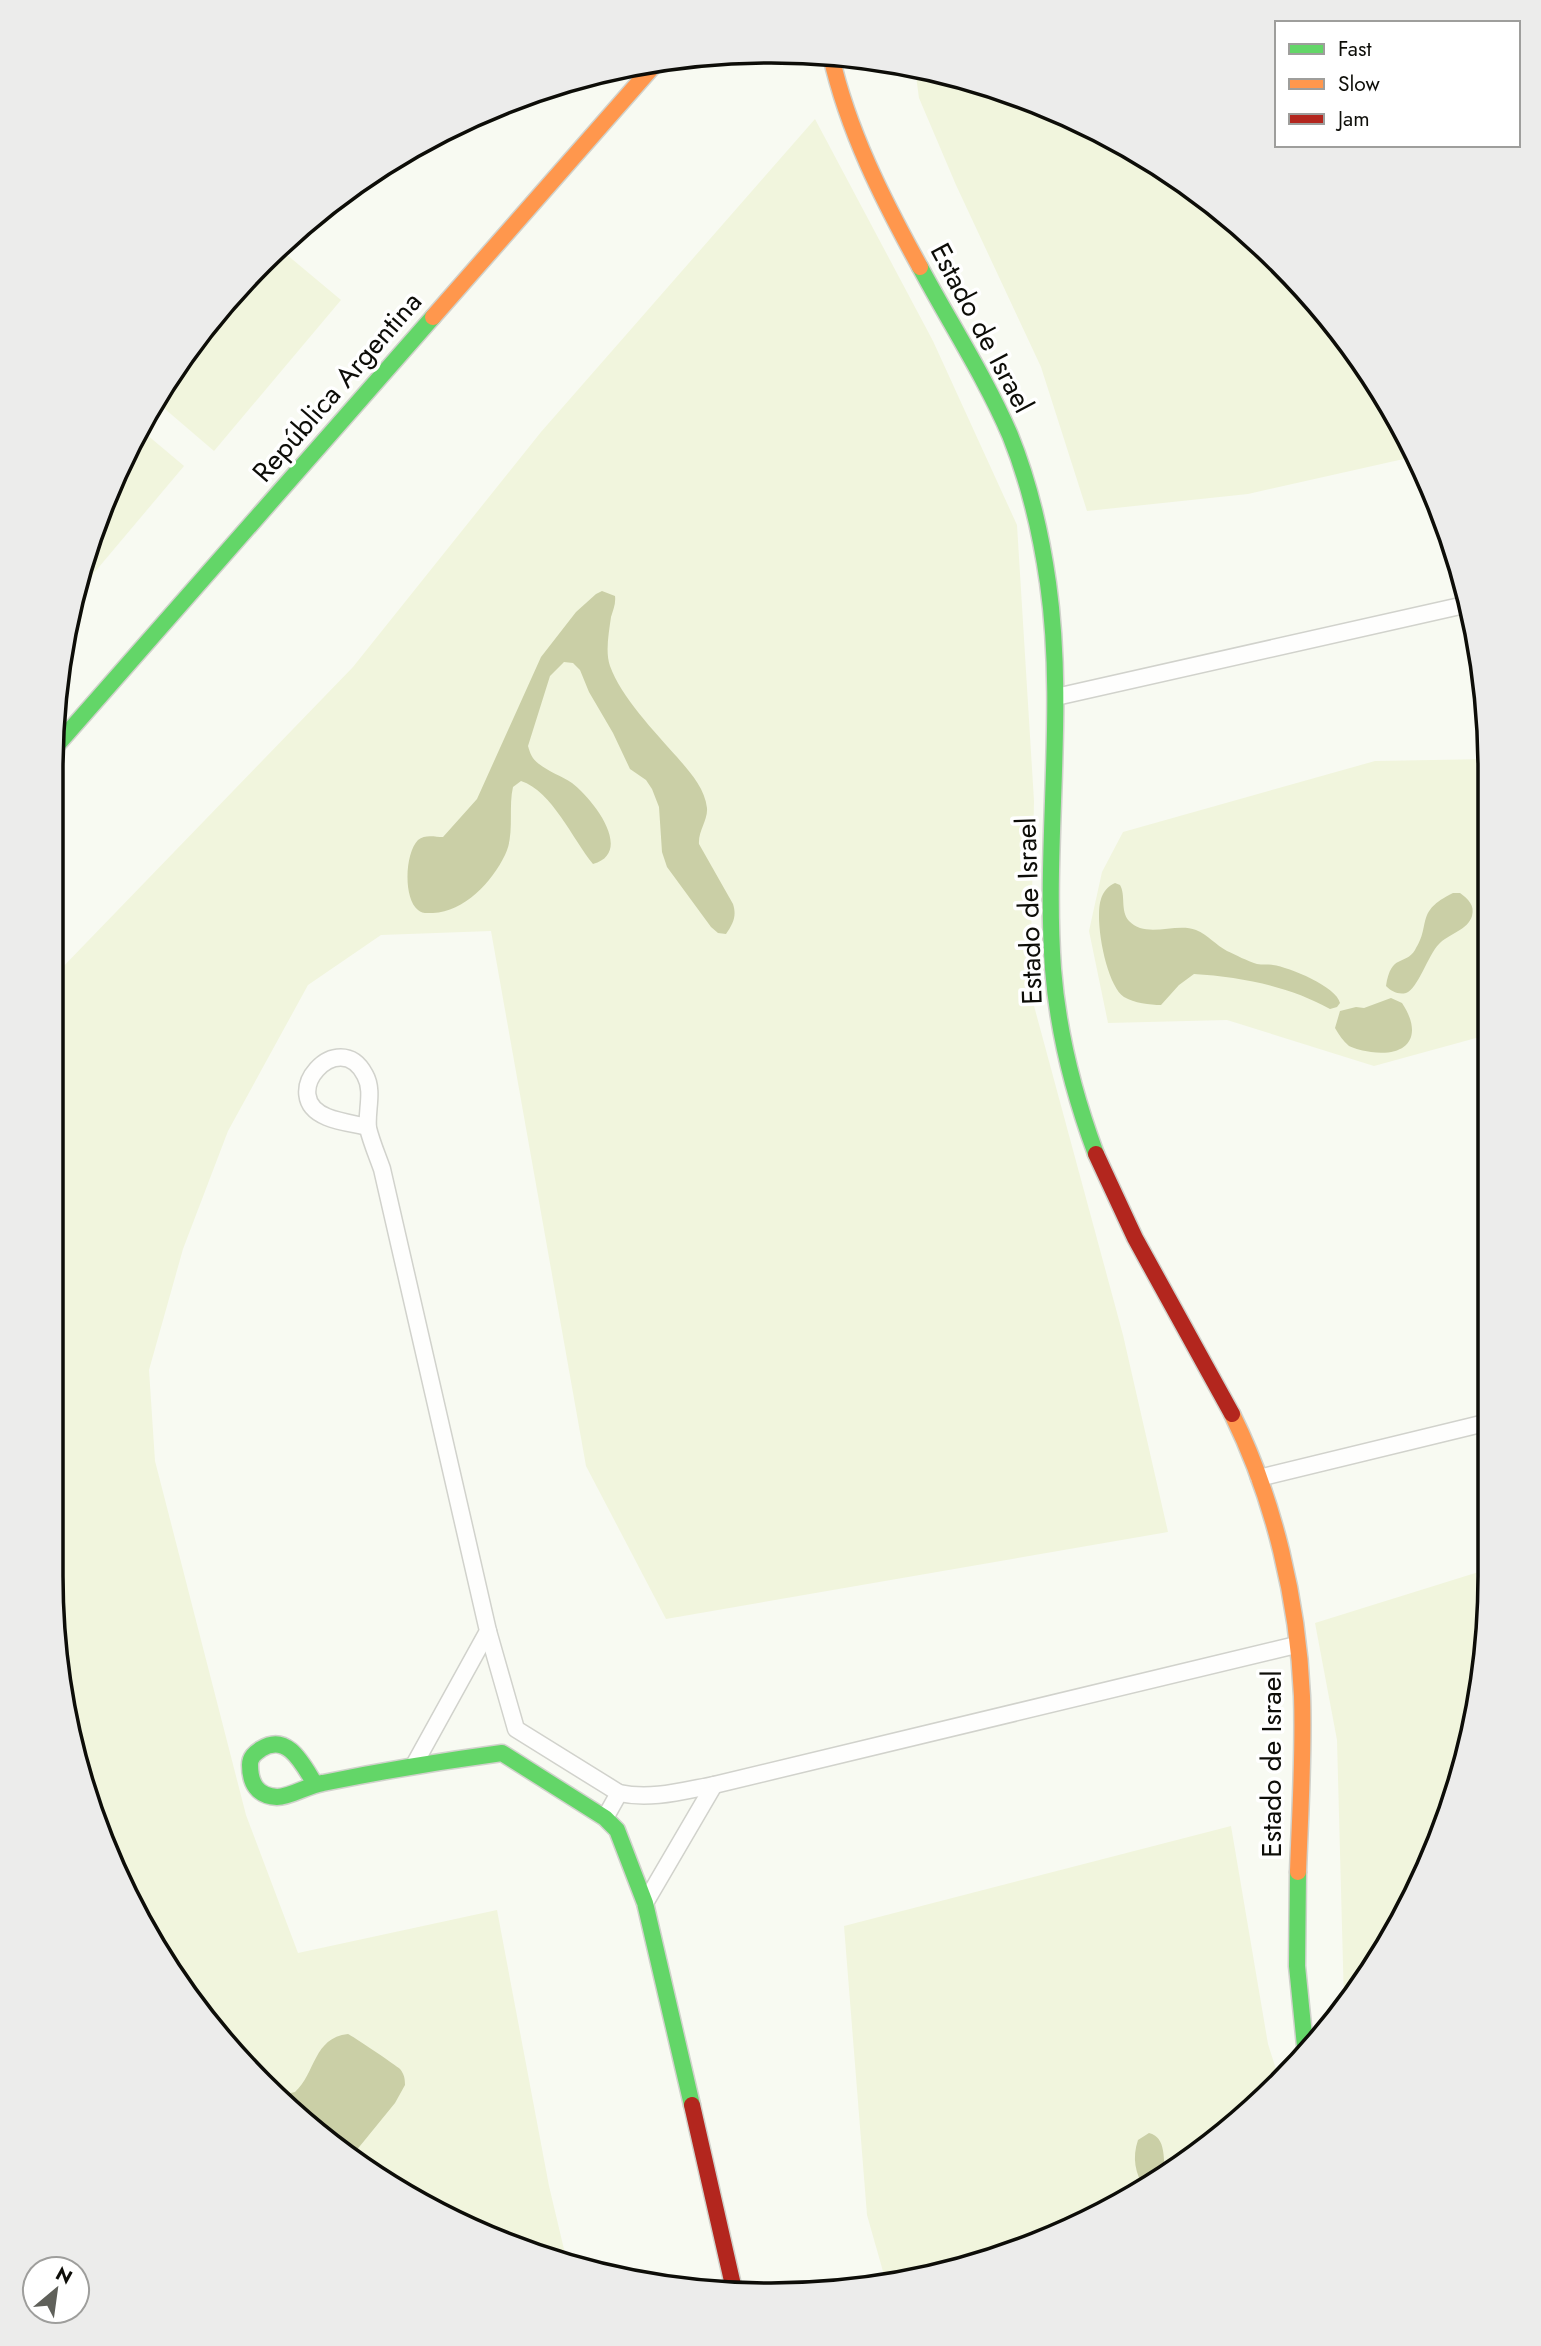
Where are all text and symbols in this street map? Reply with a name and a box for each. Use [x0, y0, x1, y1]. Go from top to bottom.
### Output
legend [1275, 21, 1520, 147]
text: Fast [1338, 34, 1371, 64]
text: Slow [1338, 69, 1380, 99]
text: Jam [1335, 104, 1370, 134]
street label: Estado de Israel [920, 236, 1044, 420]
street label: República Argentina [243, 283, 431, 491]
street label: Estado de Israel [1005, 817, 1053, 1005]
street label: Estado de Israel [1251, 1670, 1292, 1858]
north arrow [21, 2255, 91, 2325]
text: N [51, 2260, 77, 2291]

